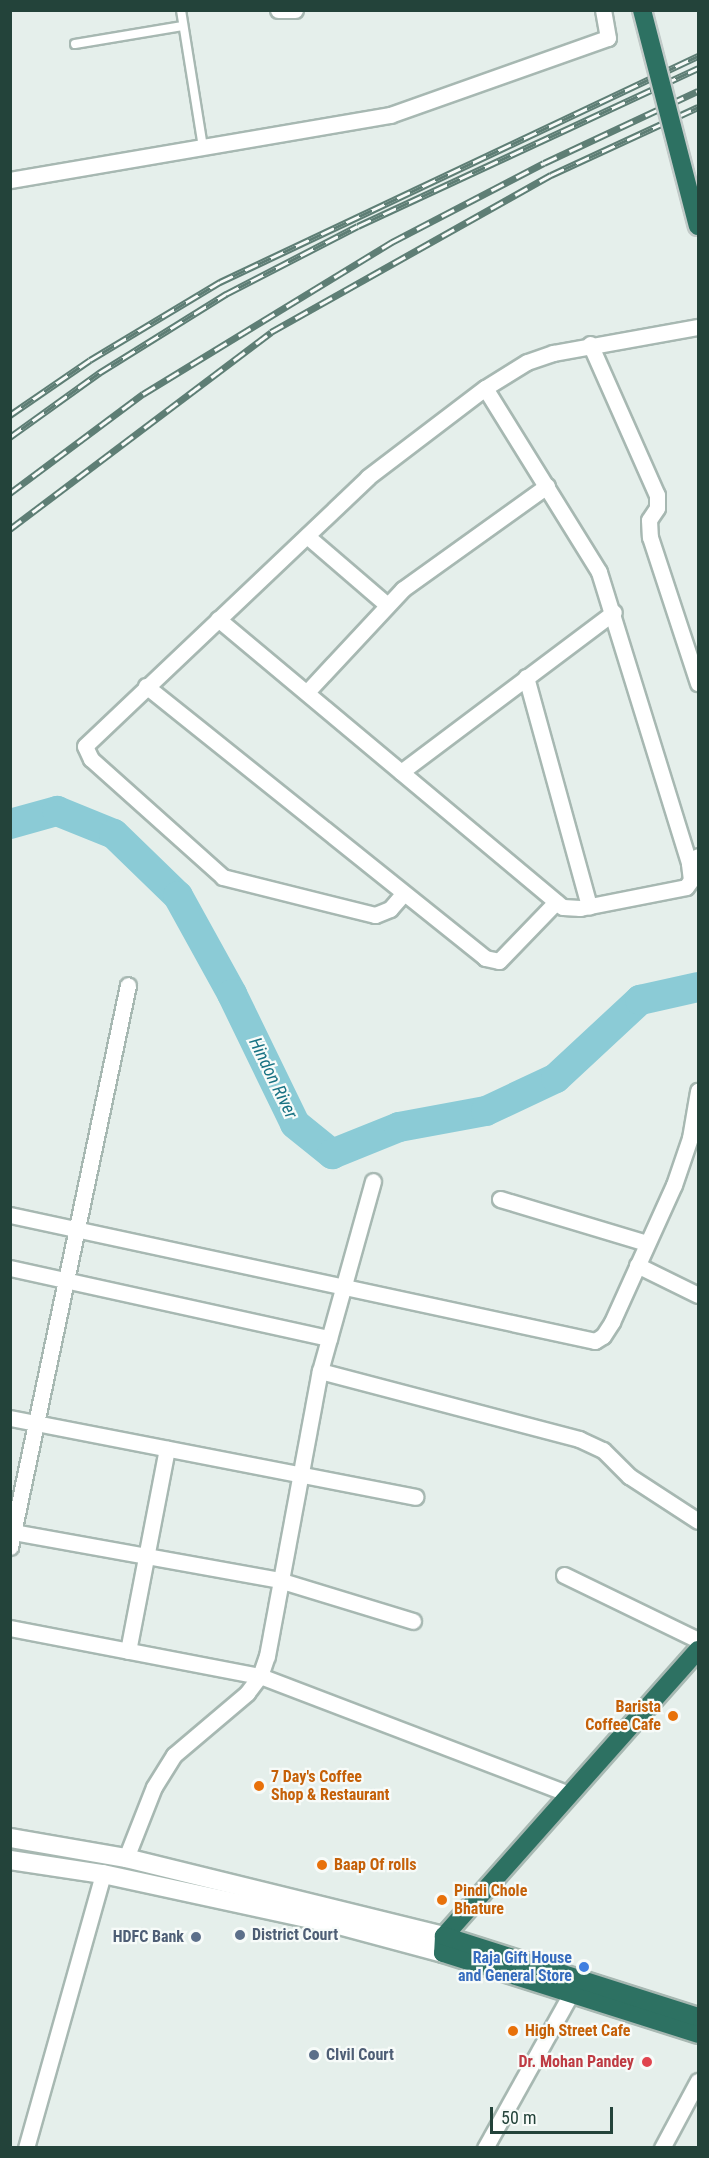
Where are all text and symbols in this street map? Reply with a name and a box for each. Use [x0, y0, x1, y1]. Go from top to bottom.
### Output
water label: Hindon River [244, 1034, 302, 1122]
place label: Barista Coffee Cafe [585, 1697, 661, 1735]
marker: Barista Coffee Cafe [666, 1709, 680, 1723]
place label: 7 Day's Coffee Shop & Restaurant [271, 1767, 389, 1805]
marker: 7 Day's Coffee Shop & Restaurant [252, 1779, 266, 1793]
place label: Baap Of rolls [334, 1855, 417, 1875]
marker: Baap Of rolls [315, 1858, 329, 1872]
place label: Pindi Chole Bhature [454, 1881, 527, 1919]
marker: Pindi Chole Bhature [435, 1893, 449, 1907]
place label: District Court [252, 1925, 338, 1945]
place label: HDFC Bank [113, 1927, 184, 1947]
marker: District Court [233, 1928, 247, 1942]
marker: HDFC Bank [189, 1930, 203, 1944]
place label: Raja Gift House and General Store [458, 1948, 572, 1986]
marker: Raja Gift House and General Store [577, 1960, 591, 1974]
place label: High Street Cafe [525, 2021, 630, 2041]
marker: High Street Cafe [506, 2024, 520, 2038]
place label: CIvil Court [326, 2045, 394, 2065]
marker: CIvil Court [307, 2048, 321, 2062]
place label: Dr. Mohan Pandey [519, 2052, 634, 2072]
marker: Dr. Mohan Pandey [638, 2053, 656, 2071]
scale bar [493, 2095, 616, 2133]
text: 50 m [501, 2107, 536, 2128]

